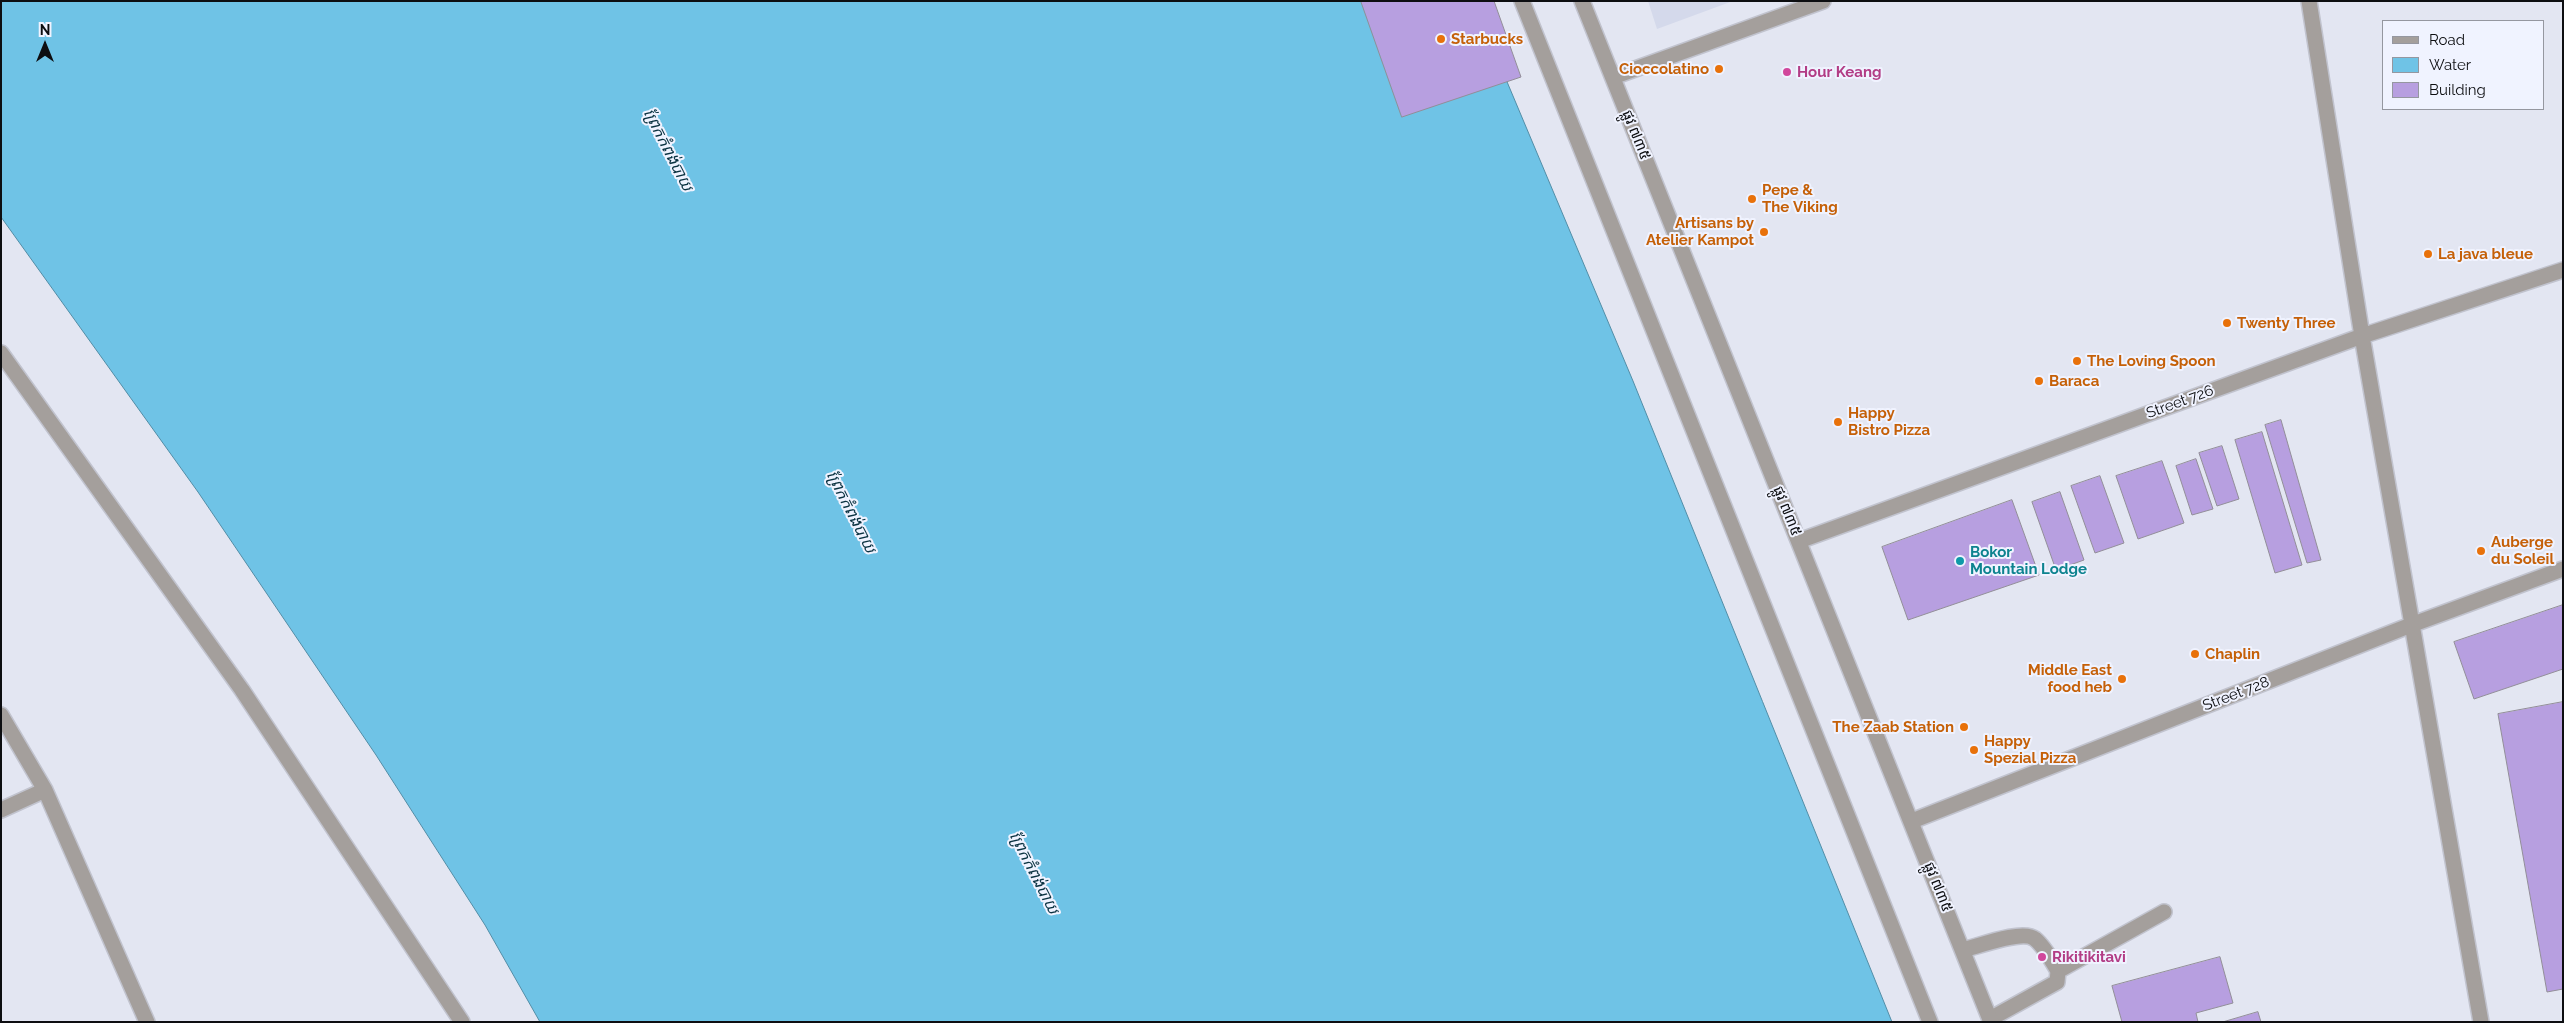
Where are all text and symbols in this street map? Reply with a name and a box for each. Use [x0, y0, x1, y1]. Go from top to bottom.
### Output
north arrow [20, 20, 70, 70]
legend [2382, 20, 2544, 110]
text: N [40, 22, 50, 38]
place label: Starbucks [1451, 30, 1523, 48]
text: Road [2429, 31, 2465, 49]
marker: Starbucks [1435, 33, 1447, 45]
text: Water [2429, 56, 2471, 74]
place label: Cioccolatino [1619, 60, 1709, 78]
marker: Cioccolatino [1713, 63, 1725, 75]
place label: Hour Keang [1797, 63, 1881, 81]
marker: Hour Keang [1781, 66, 1793, 78]
text: Building [2429, 81, 2486, 99]
water label: ព្រែកកំពង់បាយ [639, 106, 697, 194]
street label: ផ្លូវ ៧៣៥ [1618, 107, 1654, 163]
place label: Pepe & The Viking [1762, 181, 1838, 216]
marker: Pepe & The Viking [1746, 193, 1758, 205]
place label: Artisans by Atelier Kampot [1646, 214, 1754, 249]
marker: Artisans by Atelier Kampot [1758, 226, 1770, 238]
place label: La java bleue [2438, 245, 2533, 263]
marker: La java bleue [2422, 248, 2434, 260]
place label: Twenty Three [2237, 314, 2335, 332]
marker: Twenty Three [2221, 317, 2233, 329]
place label: The Loving Spoon [2087, 352, 2216, 370]
marker: The Loving Spoon [2071, 355, 2083, 367]
place label: Baraca [2049, 372, 2099, 390]
marker: Baraca [2033, 375, 2045, 387]
street label: Street 726 [2144, 382, 2216, 422]
place label: Happy Bistro Pizza [1848, 404, 1930, 439]
marker: Happy Bistro Pizza [1832, 416, 1844, 428]
water label: ព្រែកកំពង់បាយ [822, 468, 880, 556]
street label: ផ្លូវ ៧៣៥ [1769, 483, 1805, 539]
place label: Auberge du Soleil [2491, 533, 2554, 568]
place label: Bokor Mountain Lodge [1970, 543, 2087, 578]
marker: Auberge du Soleil [2475, 545, 2487, 557]
marker: Bokor Mountain Lodge [1954, 555, 1966, 567]
place label: Chaplin [2205, 645, 2260, 663]
marker: Chaplin [2189, 648, 2201, 660]
place label: Middle East food heb [2028, 661, 2112, 696]
marker: Middle East food heb [2116, 673, 2128, 685]
street label: Street 728 [2200, 673, 2272, 715]
place label: The Zaab Station [1832, 718, 1954, 736]
marker: The Zaab Station [1958, 721, 1970, 733]
place label: Happy Spezial Pizza [1984, 732, 2076, 767]
marker: Happy Spezial Pizza [1968, 744, 1980, 756]
water label: ព្រែកកំពង់បាយ [1005, 829, 1063, 917]
street label: ផ្លូវ ៧៣៥ [1920, 859, 1956, 915]
place label: Rikitikitavi [2052, 948, 2126, 966]
marker: Rikitikitavi [2036, 951, 2048, 963]

